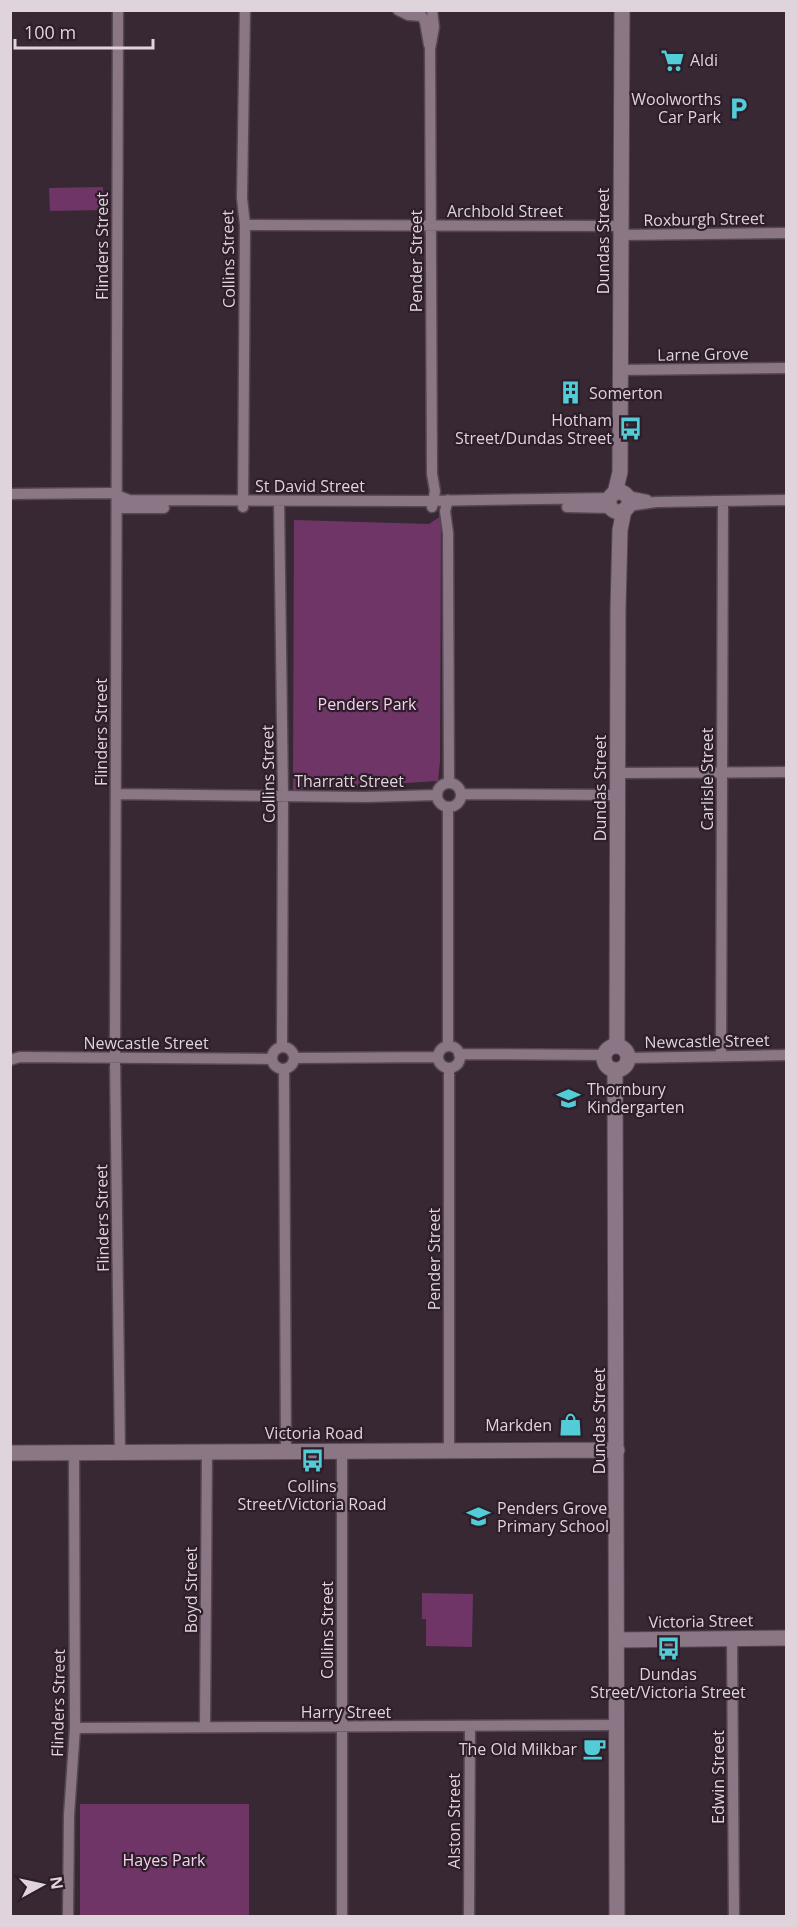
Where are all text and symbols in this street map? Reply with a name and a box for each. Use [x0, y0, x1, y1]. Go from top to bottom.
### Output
scale bar [15, 12, 153, 50]
text: 100 m [24, 20, 76, 44]
supermarket icon: Aldi [659, 47, 685, 73]
place label: Aldi [690, 49, 718, 71]
place label: Woolworths Car Park [631, 88, 722, 128]
parking icon: Woolworths Car Park [726, 95, 752, 121]
street label: Dundas Street [592, 188, 614, 294]
street label: Flinders Street [91, 192, 113, 300]
street label: Archbold Street [447, 200, 563, 222]
street label: Roxburgh Street [643, 207, 765, 231]
street label: Collins Street [216, 209, 240, 308]
street label: Pender Street [405, 209, 427, 312]
street label: Larne Grove [657, 342, 749, 366]
building icon: Somerton [558, 380, 584, 406]
place label: Somerton [589, 382, 663, 404]
place label: Hotham Street/Dundas Street [455, 409, 612, 449]
bus stop icon: Hotham Street/Dundas Street [617, 416, 643, 442]
street label: St David Street [255, 475, 365, 497]
street label: Flinders Street [90, 678, 112, 786]
park label: Penders Park [318, 693, 417, 715]
street label: Collins Street [256, 724, 280, 823]
street label: Carlisle Street [696, 727, 718, 831]
street label: Dundas Street [589, 735, 611, 841]
street label: Tharratt Street [294, 770, 404, 792]
street label: Newcastle Street [644, 1029, 770, 1053]
street label: Newcastle Street [83, 1032, 209, 1054]
place label: Thornbury Kindergarten [587, 1078, 685, 1118]
school or university icon: Thornbury Kindergarten [556, 1085, 582, 1111]
street label: Flinders Street [90, 1164, 114, 1272]
street label: Pender Street [423, 1207, 445, 1310]
street label: Dundas Street [588, 1368, 610, 1474]
shop icon: Markden [557, 1412, 583, 1438]
place label: Markden [485, 1414, 552, 1436]
street label: Victoria Road [265, 1422, 363, 1444]
bus stop icon: Collins Street/Victoria Road [299, 1448, 325, 1474]
place label: Collins Street/Victoria Road [238, 1475, 386, 1515]
place label: Penders Grove Primary School [497, 1497, 609, 1537]
school or university icon: Penders Grove Primary School [466, 1504, 492, 1530]
street label: Boyd Street [180, 1546, 202, 1633]
street label: Collins Street [316, 1581, 338, 1679]
street label: Victoria Street [648, 1609, 754, 1633]
bus stop icon: Dundas Street/Victoria Street [655, 1636, 681, 1662]
street label: Flinders Street [46, 1649, 70, 1757]
place label: Dundas Street/Victoria Street [590, 1663, 746, 1703]
street label: Harry Street [301, 1701, 392, 1723]
street label: Edwin Street [707, 1730, 729, 1824]
cafe icon: The Old Milkbar [582, 1736, 608, 1762]
place label: The Old Milkbar [459, 1738, 577, 1760]
street label: Alston Street [443, 1773, 465, 1869]
park label: Hayes Park [123, 1849, 206, 1871]
north arrow [12, 1855, 72, 1915]
text: N [45, 1875, 69, 1891]

